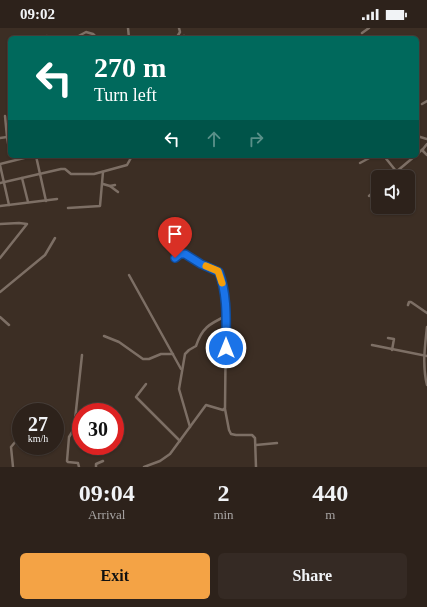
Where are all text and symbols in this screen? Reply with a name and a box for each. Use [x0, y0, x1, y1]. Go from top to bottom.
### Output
text: 09:02 [20, 6, 55, 22]
icon: left [28, 52, 80, 104]
text: 270 m [94, 52, 166, 83]
text: Turn left [94, 85, 157, 105]
icon: left [161, 128, 183, 150]
icon: ahead [203, 128, 225, 150]
icon: right [245, 128, 267, 150]
map controls [371, 170, 415, 214]
button: sound [371, 170, 415, 214]
pin [158, 217, 192, 258]
icon: arrive [164, 223, 186, 245]
position arrow [205, 327, 247, 369]
speed limit sign: 30 [72, 403, 124, 455]
text: 27 [28, 413, 48, 435]
text: km/h [28, 433, 48, 444]
text: 09:04 [79, 480, 135, 506]
text: 2 [217, 480, 229, 506]
text: 440 [312, 480, 348, 506]
text: Arrival [88, 507, 125, 522]
text: min [213, 507, 234, 522]
text: m [325, 507, 335, 522]
button: Exit [20, 553, 210, 599]
button: Share [218, 553, 407, 599]

